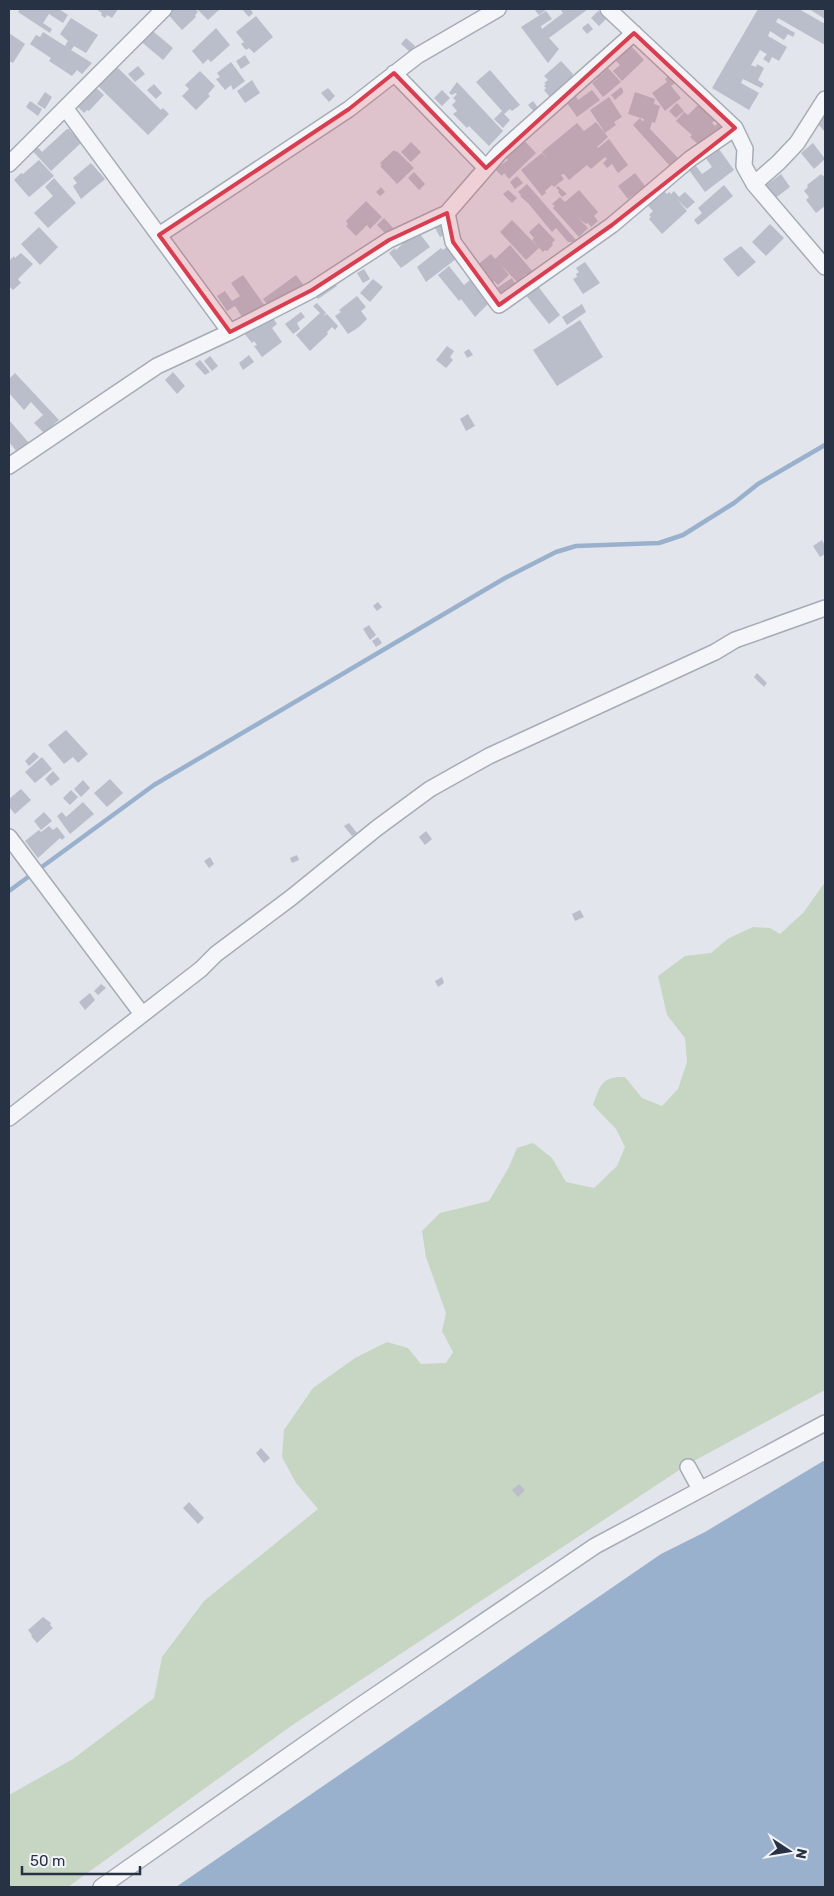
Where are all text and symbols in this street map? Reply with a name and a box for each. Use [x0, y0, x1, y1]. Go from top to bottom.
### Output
north arrow [764, 1826, 814, 1876]
scale bar [22, 1844, 140, 1876]
text: N [792, 1847, 811, 1860]
text: 50 m [30, 1852, 65, 1870]

